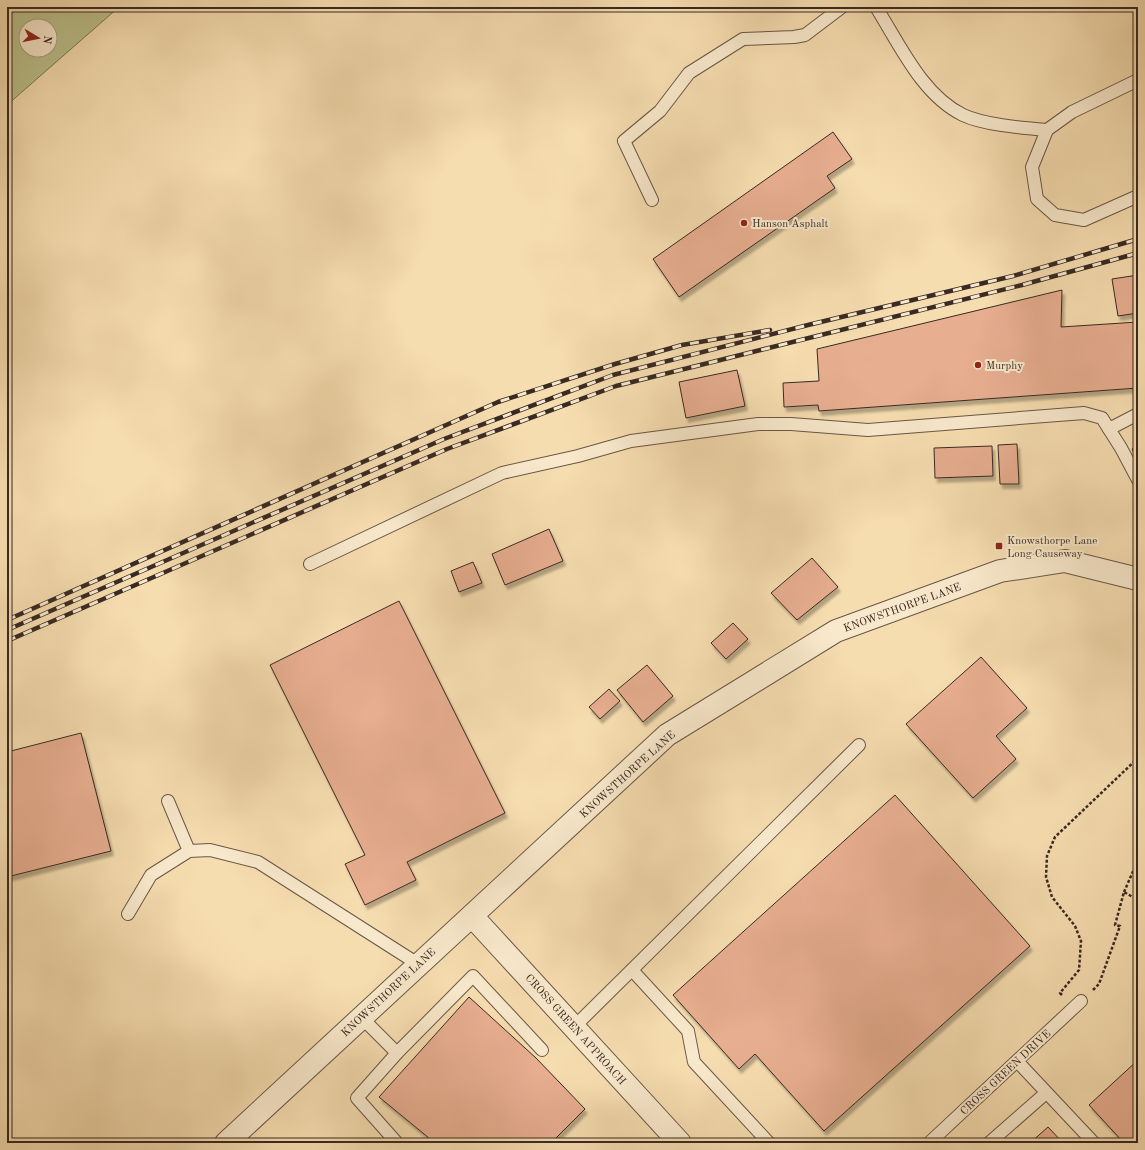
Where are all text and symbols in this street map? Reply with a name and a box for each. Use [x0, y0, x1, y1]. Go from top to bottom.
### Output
north arrow [18, 18, 58, 58]
text: N [40, 34, 53, 45]
marker: Hanson Asphalt [739, 218, 749, 228]
place label: Hanson Asphalt [752, 219, 829, 230]
marker: Murphy [973, 360, 983, 370]
place label: Murphy [986, 361, 1023, 372]
place label: Knowsthorpe Lane Long Causeway [1007, 536, 1097, 560]
marker: Knowsthorpe Lane Long Causeway [994, 541, 1004, 551]
street label: KNOWSTHORPE LANE [842, 582, 963, 635]
street label: KNOWSTHORPE LANE [578, 729, 678, 821]
street label: KNOWSTHORPE LANE [340, 947, 438, 1039]
street label: CROSS GREEN APPROACH [522, 973, 627, 1088]
street label: CROSS GREEN DRIVE [959, 1028, 1053, 1118]

